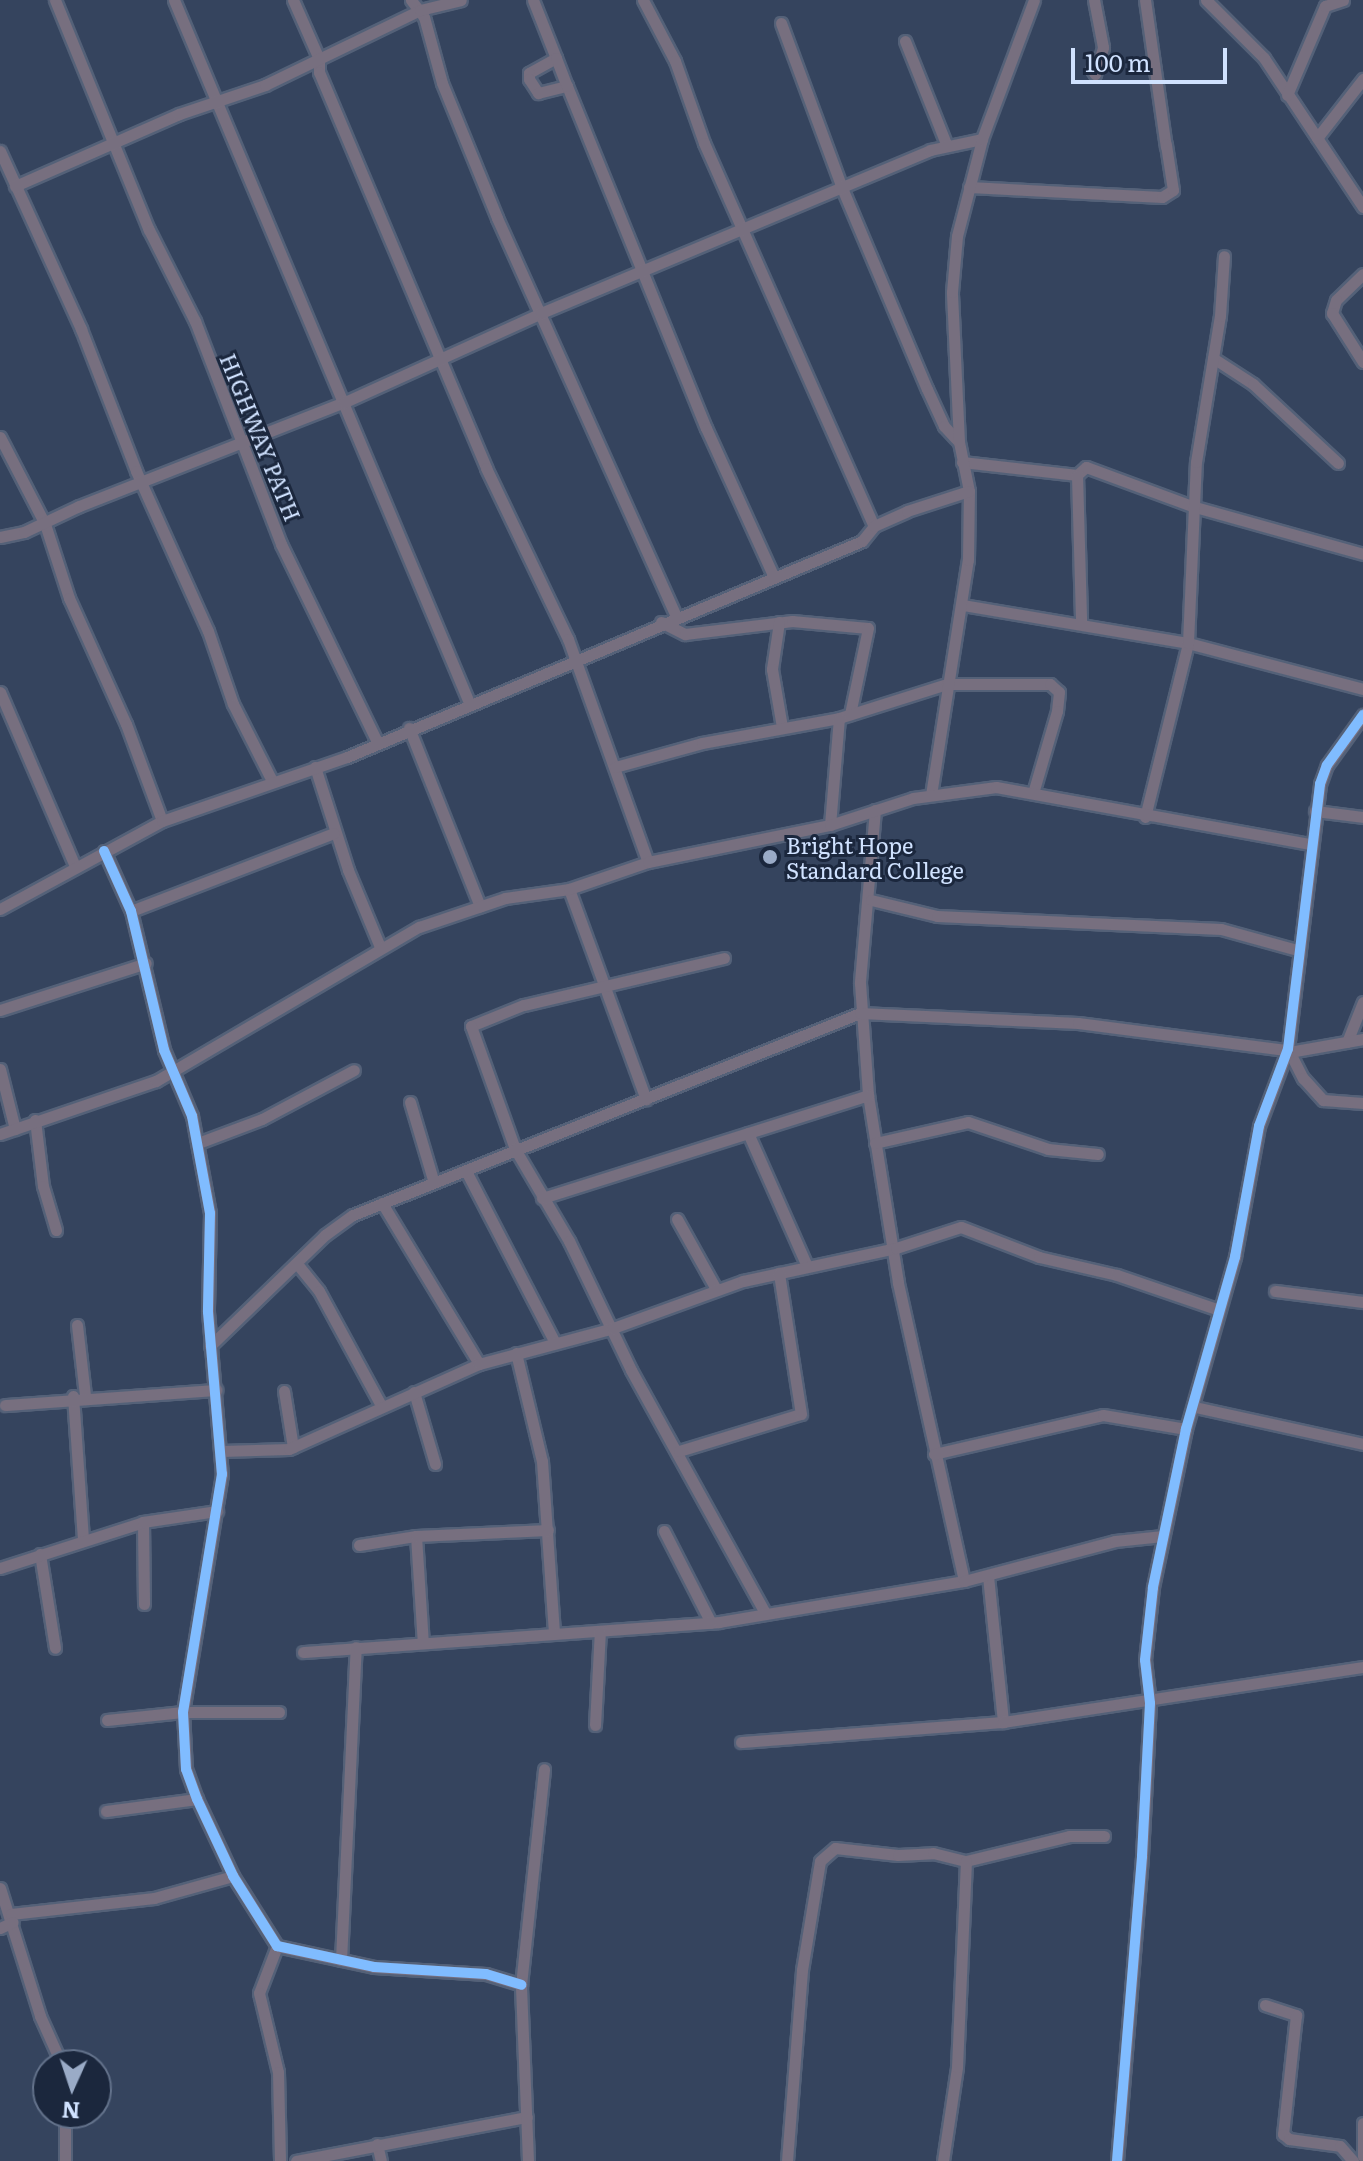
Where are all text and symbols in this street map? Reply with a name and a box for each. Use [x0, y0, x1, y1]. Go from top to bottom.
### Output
scale bar [1075, 32, 1231, 82]
text: 100 m [1085, 44, 1151, 79]
street label: HIGHWAY PATH [215, 349, 307, 525]
place label: Bright Hope Standard College [786, 831, 964, 882]
marker: Bright Hope Standard College [761, 848, 779, 866]
north arrow [32, 2049, 112, 2129]
text: N [61, 2095, 81, 2128]

